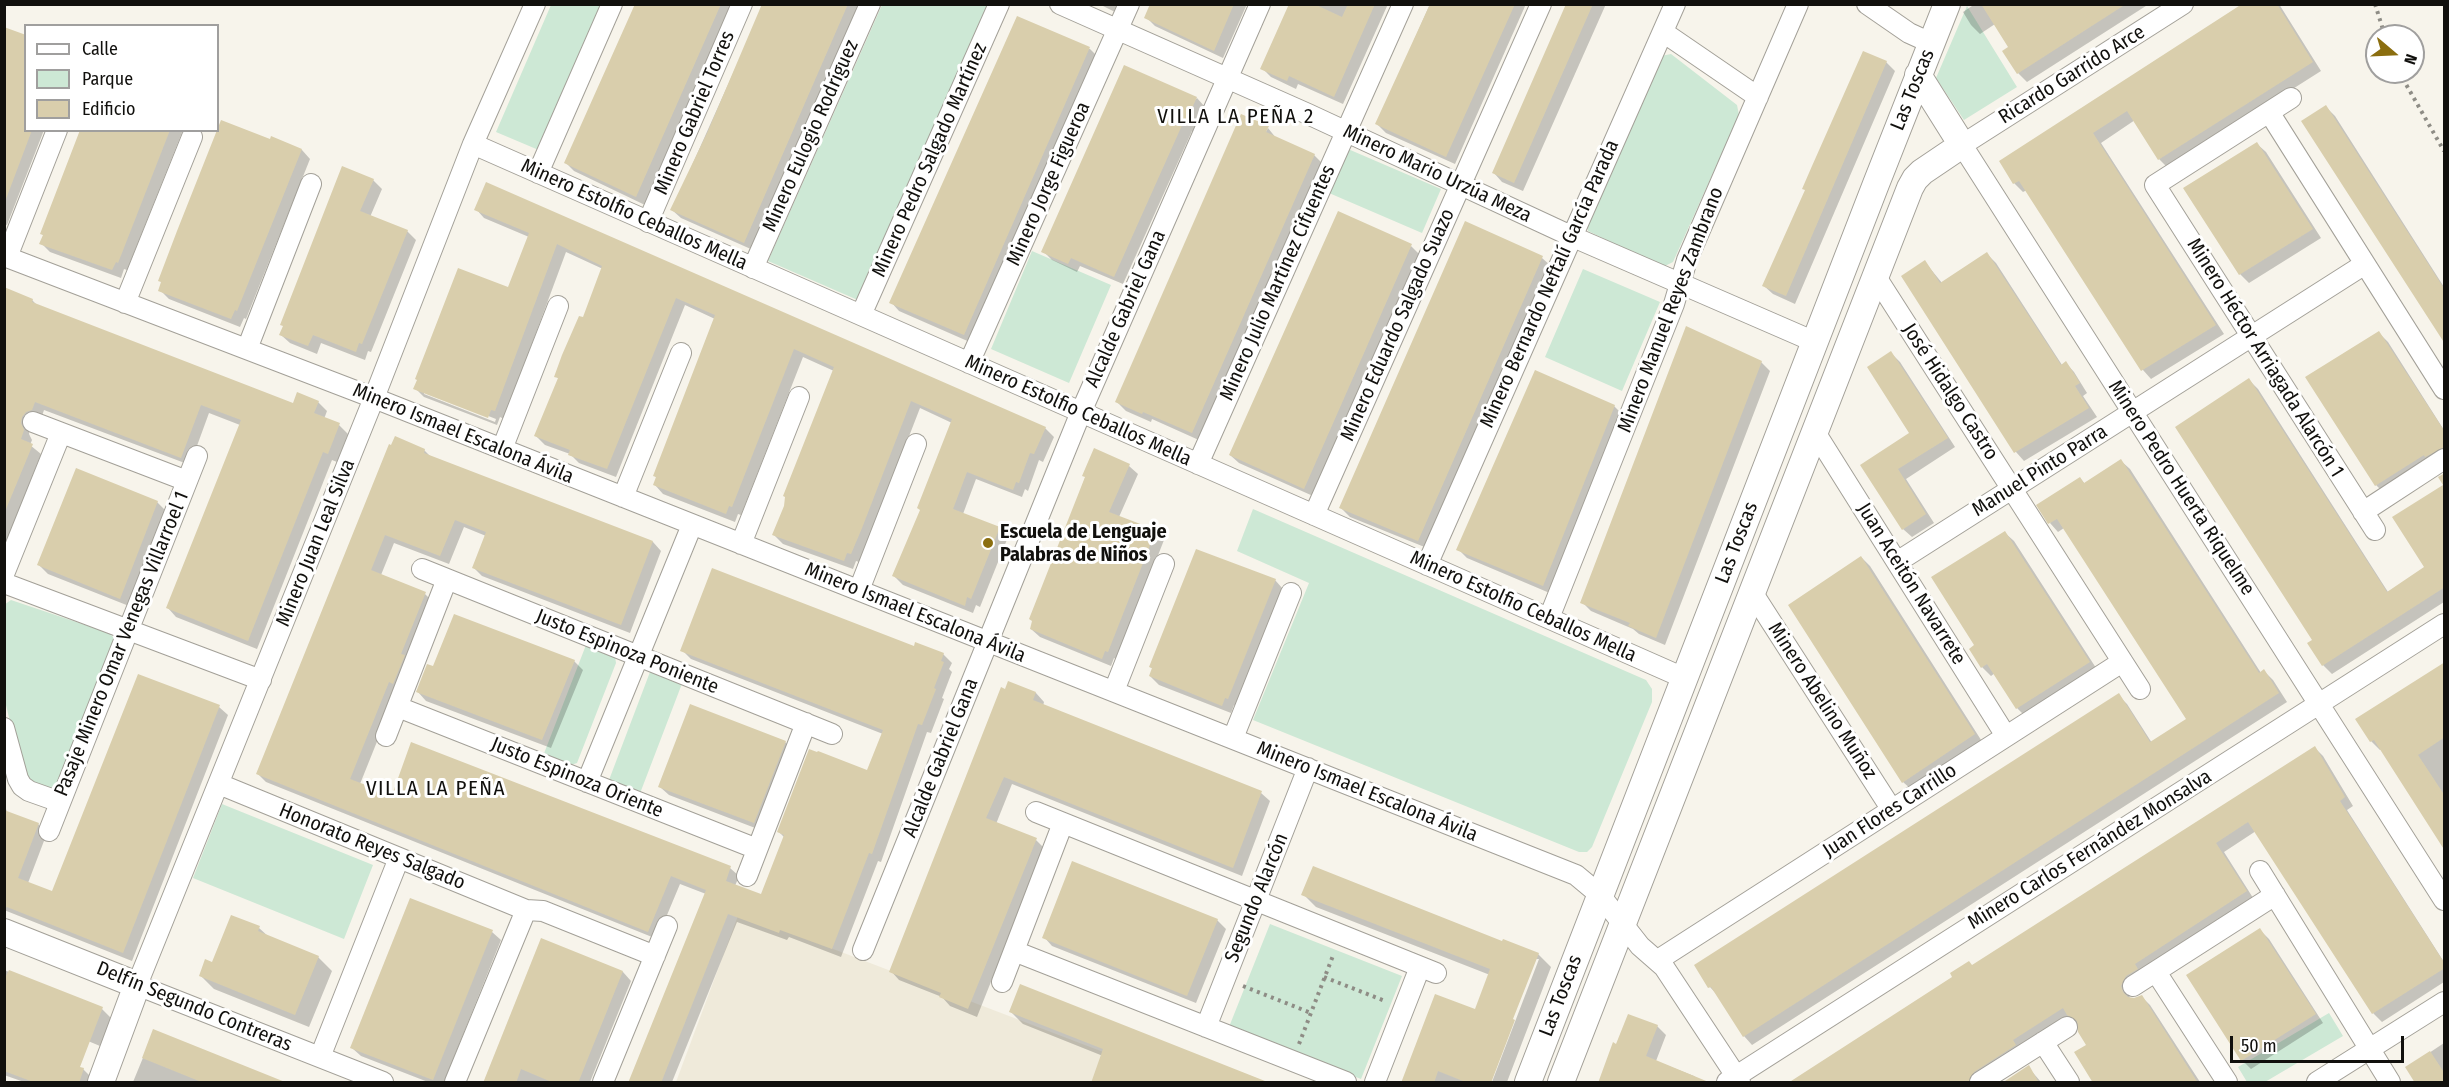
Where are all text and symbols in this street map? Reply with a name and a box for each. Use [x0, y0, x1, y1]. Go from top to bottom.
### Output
street label: Ricardo Garrido Arce [1995, 20, 2149, 130]
legend [24, 24, 219, 132]
north arrow [2365, 24, 2425, 84]
street label: Minero Gabriel Torres [650, 27, 740, 199]
street label: Minero Eulogio Rodríguez [758, 36, 864, 236]
text: Calle [82, 38, 118, 60]
street label: Minero Pedro Salgado Martínez [867, 39, 993, 281]
street label: Las Toscas [1886, 46, 1940, 134]
text: N [2400, 52, 2421, 67]
text: Parque [82, 68, 133, 90]
text: Edificio [82, 98, 135, 120]
street label: Minero Jorge Figueroa [1002, 98, 1096, 270]
district label: VILLA LA PEÑA 2 [1157, 104, 1315, 130]
street label: Minero Mario Urzúa Meza [1339, 120, 1535, 228]
street label: Minero Bernardo Neftalí García Parada [1475, 136, 1625, 432]
street label: Minero Estolfio Ceballos Mella [517, 154, 751, 276]
street label: Minero Julio Martínez Cifuentes [1215, 162, 1341, 404]
street label: Minero Manuel Reyes Zambrano [1613, 184, 1729, 436]
street label: Minero Eduardo Salgado Suazo [1336, 205, 1460, 445]
street label: Alcalde Gabriel Gana [1081, 227, 1171, 391]
street label: Minero Héctor Arriagada Alarcón 1 [2181, 234, 2349, 482]
street label: José Hidalgo Castro [1897, 319, 2003, 465]
street label: Minero Estolfio Ceballos Mella [961, 350, 1195, 472]
street label: Minero Pedro Huerta Riquelme [2103, 376, 2259, 600]
street label: Minero Ismael Escalona Ávila [349, 379, 577, 489]
street label: Manuel Pinto Parra [1968, 420, 2112, 522]
street label: Minero Juan Leal Silva [271, 456, 361, 630]
street label: Pasaje Minero Omar Venegas Villarroel 1 [50, 488, 194, 800]
street label: Las Toscas [1710, 499, 1764, 587]
street label: Juan Aceitón Navarrete [1852, 499, 1970, 669]
place label: Escuela de Lenguaje Palabras de Niños [1000, 520, 1167, 567]
marker: Escuela de Lenguaje Palabras de Niños [981, 536, 995, 550]
street label: Minero Estolfio Ceballos Mella [1406, 546, 1640, 668]
street label: Minero Ismael Escalona Ávila [801, 558, 1029, 668]
street label: Justo Espinoza Poniente [532, 604, 722, 700]
street label: Minero Abelino Muñoz [1762, 618, 1882, 784]
street label: Alcalde Gabriel Gana [898, 675, 984, 841]
street label: Justo Espinoza Oriente [487, 732, 667, 824]
street label: Minero Ismael Escalona Ávila [1253, 737, 1481, 847]
street label: Juan Flores Carrillo [1819, 759, 1961, 863]
street label: Minero Carlos Fernández Monsalva [1964, 765, 2216, 935]
district label: VILLA LA PEÑA [366, 776, 506, 802]
street label: Honorato Reyes Salgado [275, 799, 469, 895]
street label: Segundo Alarcón [1220, 830, 1294, 966]
street label: Las Toscas [1534, 952, 1588, 1040]
street label: Delfín Segundo Contreras [93, 957, 295, 1057]
scale bar [2233, 1024, 2407, 1062]
text: 50 m [2241, 1035, 2277, 1057]

